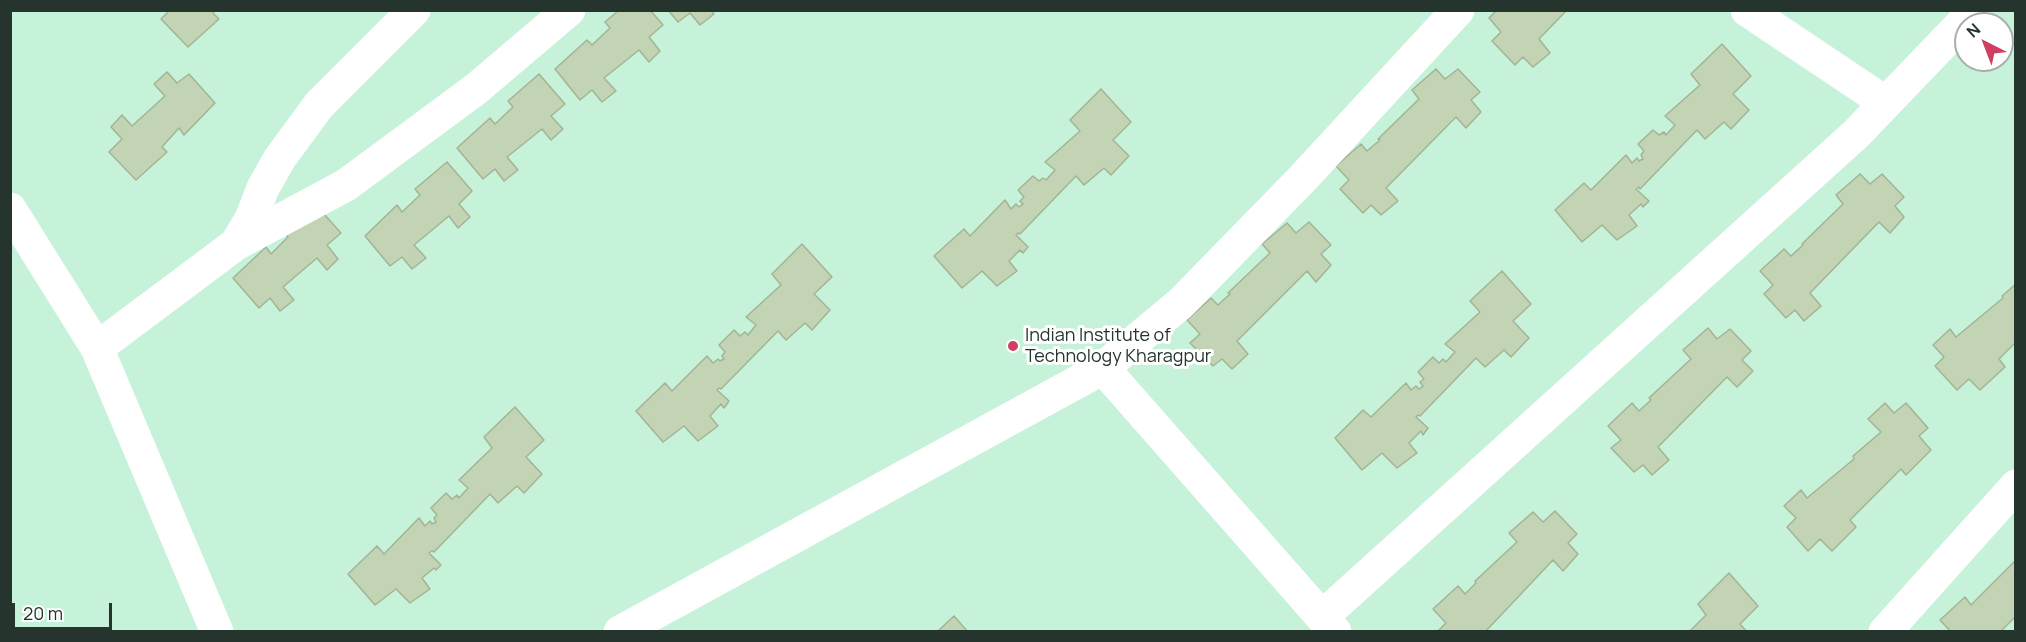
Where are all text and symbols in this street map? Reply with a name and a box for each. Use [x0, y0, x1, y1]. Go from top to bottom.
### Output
north arrow [1954, 12, 2014, 72]
text: N [1962, 18, 1985, 42]
place label: Indian Institute of Technology Kharagpur [1025, 325, 1211, 368]
marker: Indian Institute of Technology Kharagpur [1006, 339, 1020, 353]
scale bar [15, 591, 116, 629]
text: 20 m [23, 601, 63, 625]

